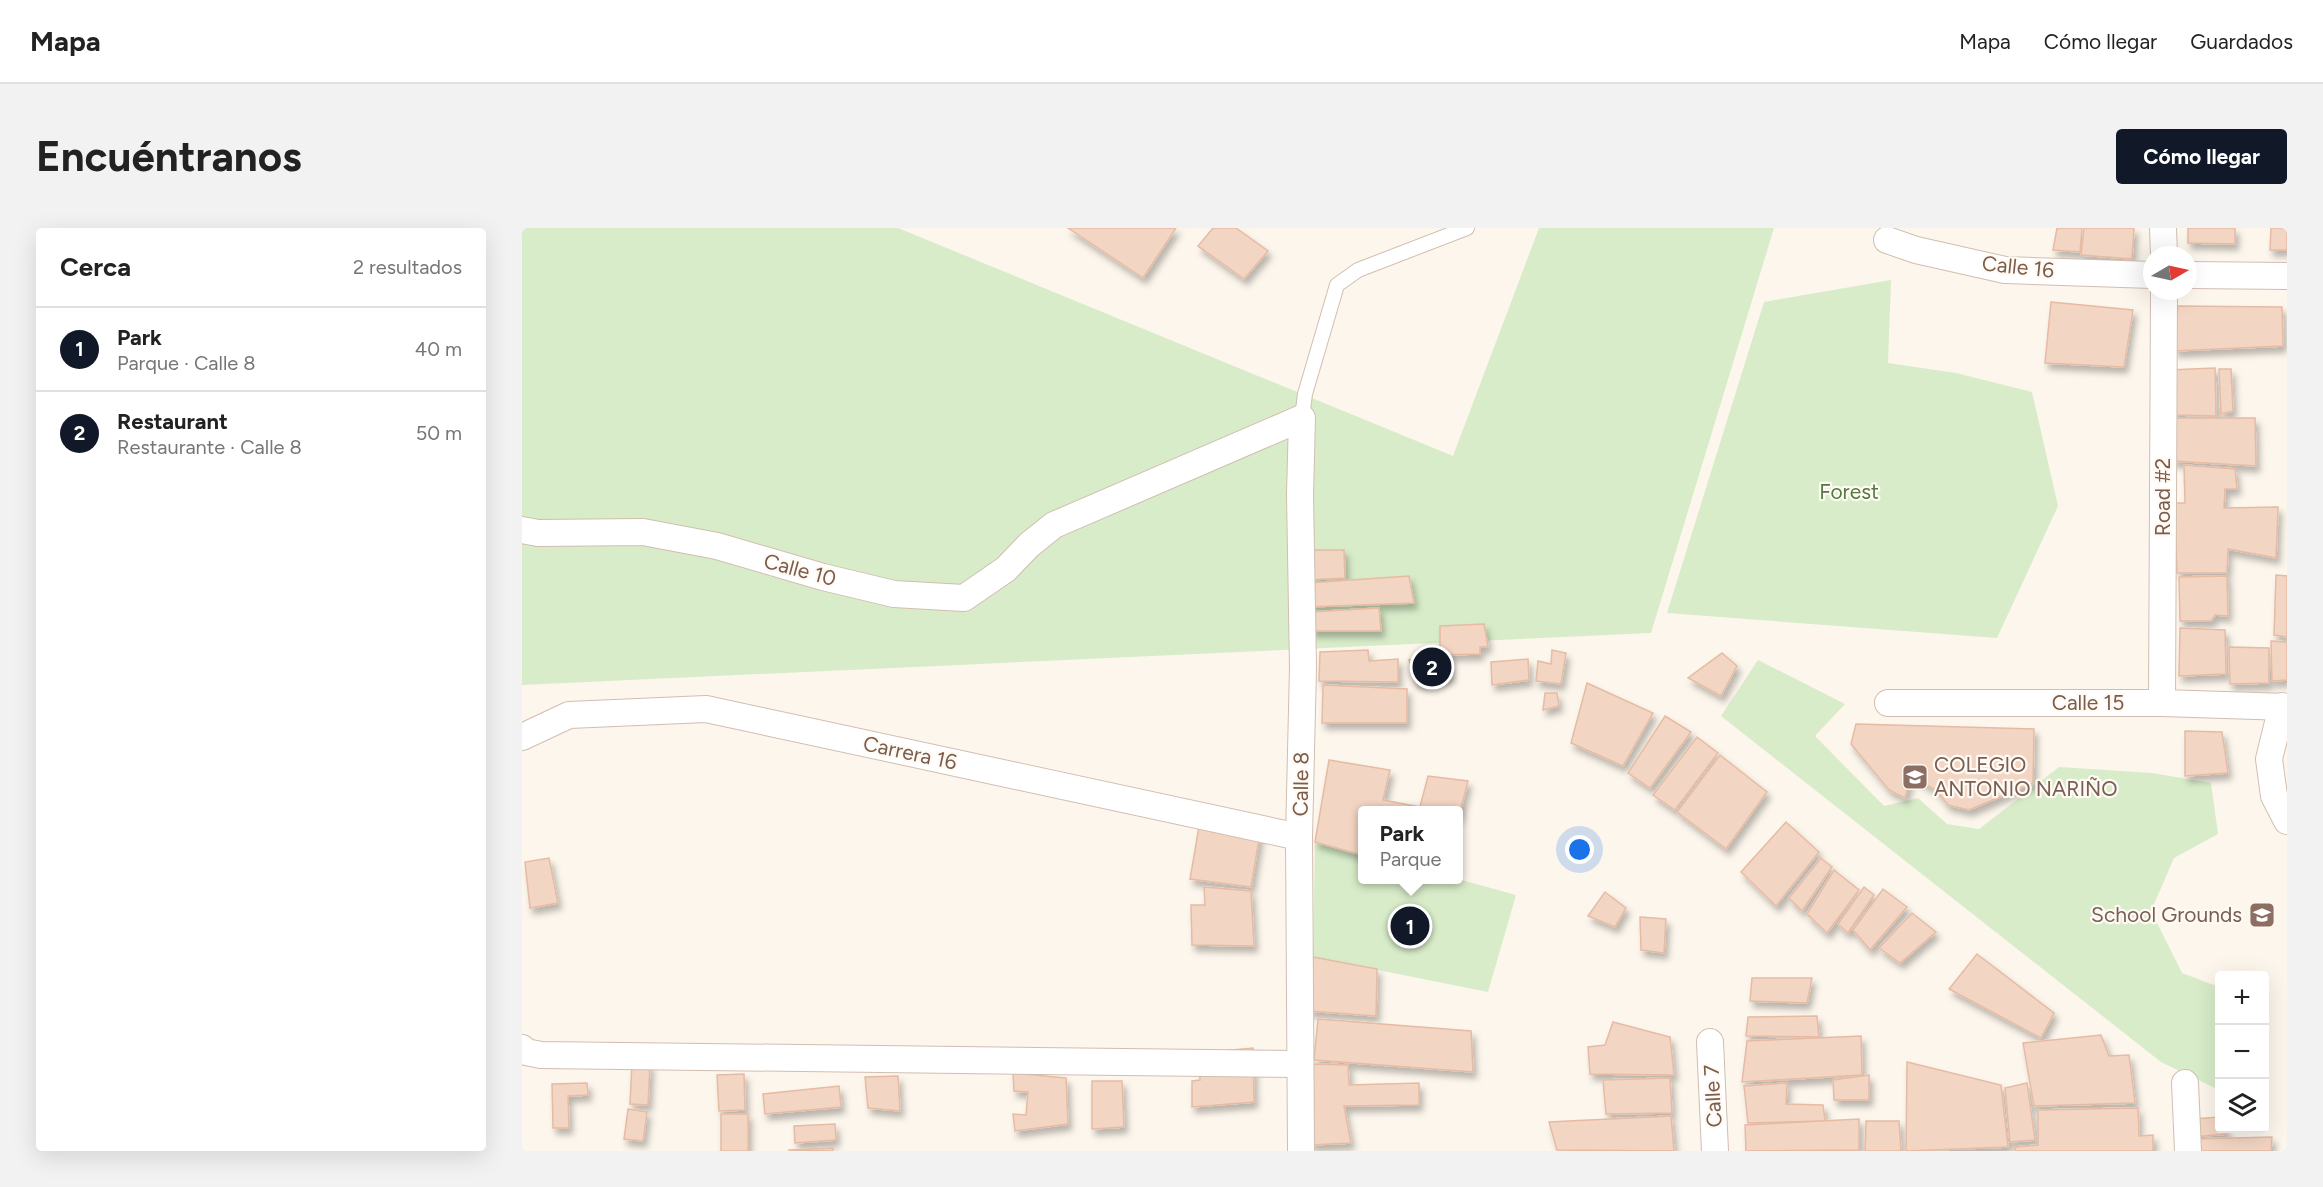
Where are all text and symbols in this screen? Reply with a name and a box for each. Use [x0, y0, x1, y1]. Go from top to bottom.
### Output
text: Mapa [30, 24, 101, 58]
text: Mapa [1959, 29, 2011, 54]
text: Cómo llegar [2044, 29, 2157, 54]
text: Guardados [2190, 29, 2293, 54]
button: Cómo llegar [2116, 129, 2287, 184]
text: Encuéntranos [36, 131, 302, 182]
north arrow [2143, 246, 2197, 300]
street label: Calle 16 [1981, 250, 2055, 283]
text: Cerca [60, 251, 131, 283]
text: 2 resultados [353, 255, 462, 279]
text: Park [117, 324, 162, 351]
text: 1 [75, 337, 84, 361]
text: 40 m [415, 337, 462, 361]
text: Parque · Calle 8 [117, 351, 256, 375]
text: Restaurant [117, 408, 228, 435]
text: 2 [74, 421, 85, 445]
text: 50 m [416, 421, 462, 445]
text: Restaurante · Calle 8 [117, 435, 302, 459]
street label: Road #2 [2150, 458, 2175, 536]
park label: Forest [1819, 479, 1879, 504]
street label: Calle 10 [761, 548, 839, 591]
pin: 2 [1412, 644, 1452, 690]
street label: Calle 15 [2052, 690, 2124, 715]
street label: Carrera 16 [861, 730, 959, 775]
street label: Calle 8 [1287, 751, 1314, 817]
place label: COLEGIO ANTONIO NARIÑO [1934, 752, 2118, 801]
school or university icon: COLEGIO ANTONIO NARIÑO [1900, 762, 1930, 792]
popup [1358, 806, 1463, 884]
text: Park [1380, 820, 1424, 847]
your location [1565, 835, 1594, 864]
text: Parque [1380, 847, 1441, 871]
school or university icon: School Grounds [2247, 900, 2277, 930]
place label: School Grounds [2091, 902, 2242, 927]
pin: 1 [1390, 904, 1430, 948]
map controls [2215, 971, 2269, 1133]
button: + [2215, 971, 2269, 1025]
button: − [2215, 1025, 2269, 1079]
street label: Calle 7 [1698, 1064, 1727, 1128]
button: layers [2215, 1079, 2269, 1133]

